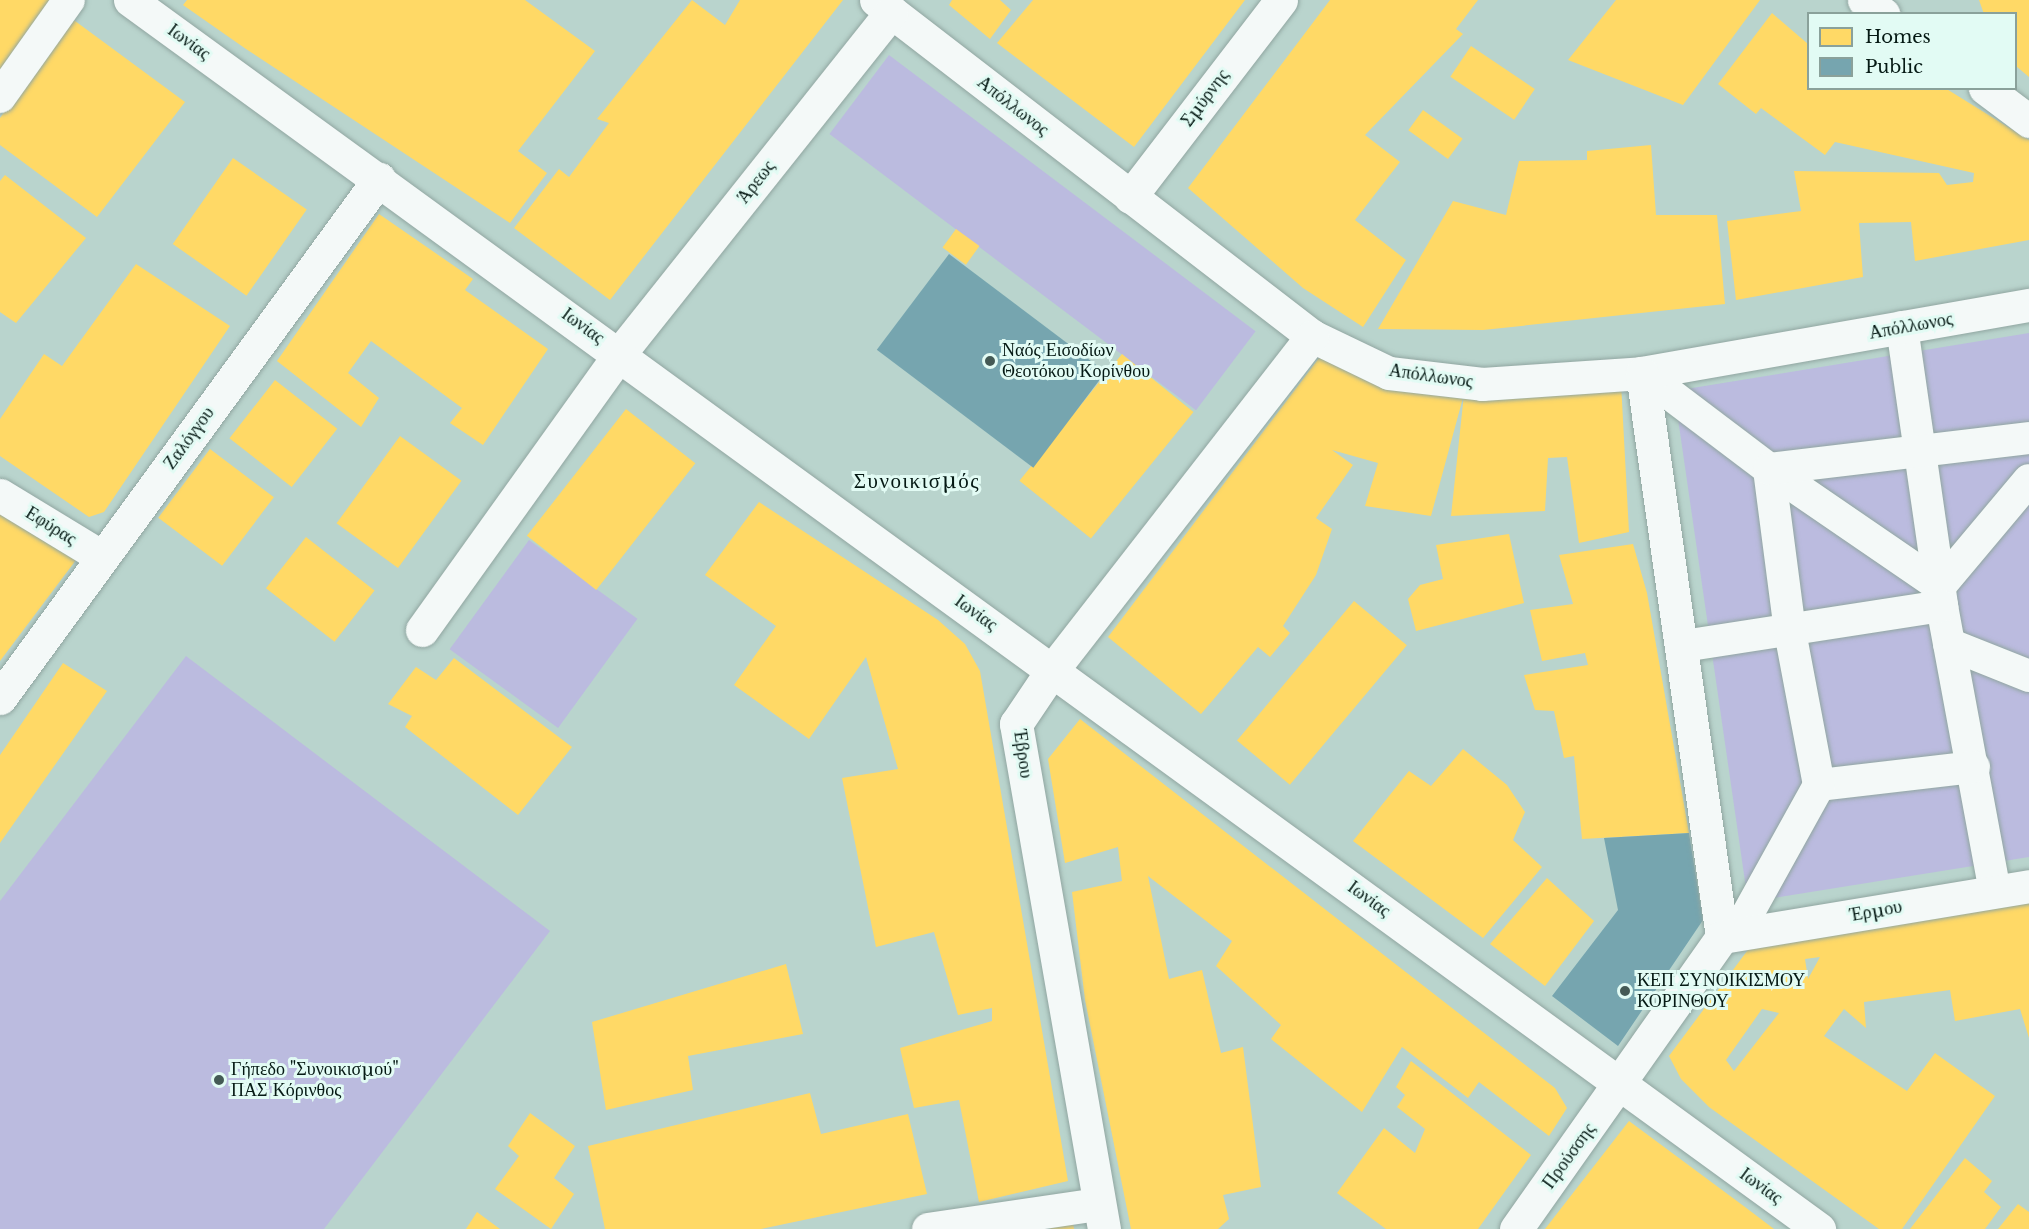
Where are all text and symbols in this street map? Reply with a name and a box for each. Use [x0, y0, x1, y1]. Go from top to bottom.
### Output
legend [1807, 12, 2017, 90]
street label: Ιωνίας [163, 19, 215, 65]
text: Homes [1865, 26, 1931, 48]
text: Public [1865, 56, 1923, 78]
street label: Σμύρνης [1177, 65, 1233, 131]
street label: Απόλλωνος [973, 71, 1053, 141]
street label: Άρεως [733, 156, 779, 208]
street label: Ιωνίας [557, 303, 609, 349]
street label: Απόλλωνος [1867, 308, 1955, 344]
place label: Ναός Εισοδίων Θεοτόκου Κορίνθου [1002, 340, 1150, 382]
marker: Ναός Εισοδίων Θεοτόκου Κορίνθου [983, 354, 997, 368]
street label: Απόλλωνος [1388, 359, 1474, 393]
street label: Ζαλόγγου [159, 403, 219, 473]
district label: Συνοικισμός [854, 468, 980, 494]
street label: Εφύρας [22, 502, 80, 550]
street label: Ιωνίας [950, 590, 1002, 636]
street label: Έβρου [1009, 728, 1037, 780]
street label: Ιωνίας [1343, 876, 1395, 922]
street label: Έρμου [1848, 896, 1904, 926]
place label: ΚΕΠ ΣΥΝΟΙΚΙΣΜΟΥ ΚΟΡΙΝΘΟΥ [1637, 970, 1805, 1012]
marker: ΚΕΠ ΣΥΝΟΙΚΙΣΜΟΥ ΚΟΡΙΝΘΟΥ [1618, 984, 1632, 998]
place label: Γήπεδο "Συνοικισμού" ΠΑΣ Κόρινθος [231, 1059, 399, 1102]
marker: Γήπεδο "Συνοικισμού" ΠΑΣ Κόρινθος [212, 1073, 226, 1087]
street label: Προύσσης [1538, 1119, 1600, 1193]
street label: Ιωνίας [1735, 1163, 1787, 1209]

